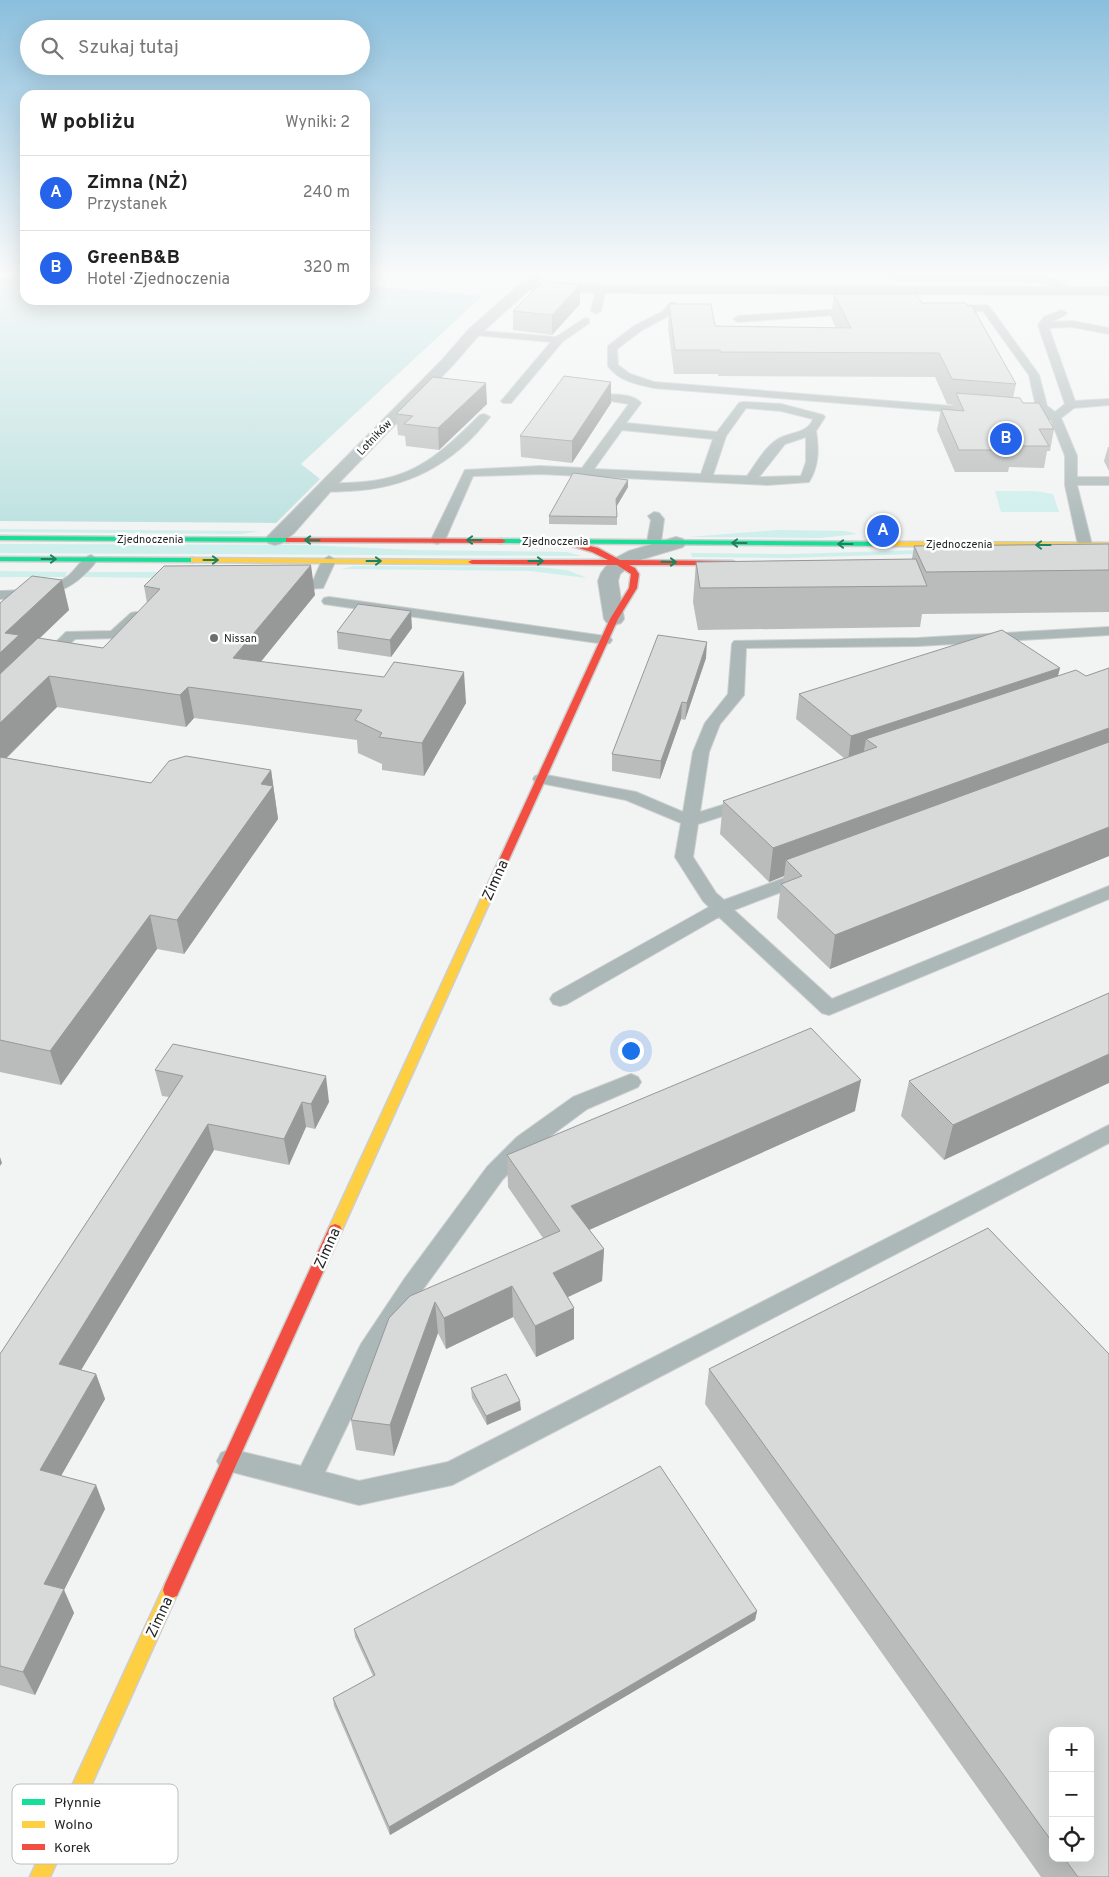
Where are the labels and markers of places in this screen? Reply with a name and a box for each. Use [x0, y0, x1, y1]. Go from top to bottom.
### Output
pin: B [990, 420, 1022, 458]
pin: A [867, 512, 899, 550]
marker: Nissan [208, 632, 220, 644]
place label: Nissan [224, 632, 257, 646]

